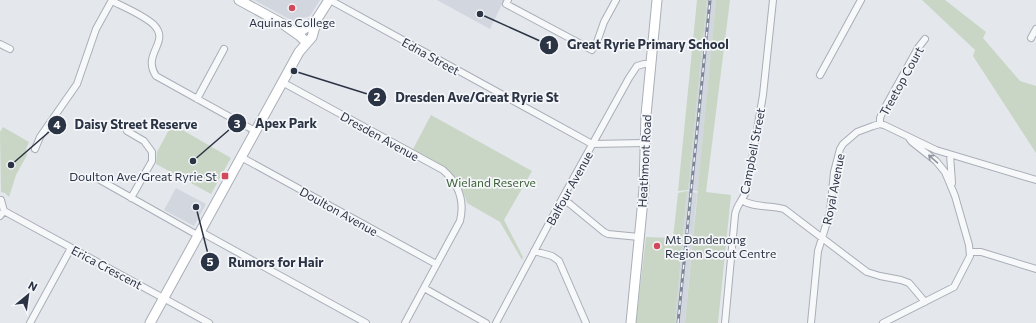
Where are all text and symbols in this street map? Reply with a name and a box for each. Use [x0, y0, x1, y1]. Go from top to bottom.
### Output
marker: Aquinas College [287, 3, 297, 13]
place label: Aquinas College [249, 15, 335, 29]
callout: Great Ryrie Primary School [539, 32, 737, 57]
street label: Edna Street [400, 35, 462, 78]
text: Great Ryrie Primary School [567, 36, 729, 52]
text: 1 [546, 37, 552, 51]
street label: Treetop Court [876, 44, 926, 118]
callout: Dresden Ave/Great Ryrie St [367, 85, 567, 110]
text: 2 [374, 89, 381, 103]
text: Dresden Ave/Great Ryrie St [395, 89, 559, 105]
street label: Campbell Street [737, 106, 767, 195]
street label: Dresden Avenue [338, 109, 422, 163]
callout: Apex Park [227, 111, 325, 136]
callout: Daisy Street Reserve [47, 112, 205, 137]
street label: Heathmont Road [635, 114, 653, 208]
text: Apex Park [255, 115, 317, 131]
text: Daisy Street Reserve [75, 116, 198, 132]
text: 3 [234, 116, 241, 130]
text: 4 [53, 117, 61, 131]
street label: Balfour Avenue [543, 149, 595, 227]
street label: Royal Avenue [819, 152, 847, 226]
one-way arrow [928, 155, 939, 164]
place label: Doulton Ave/Great Ryrie St [69, 169, 217, 183]
marker: Doulton Ave/Great Ryrie St [220, 171, 230, 181]
park label: Wieland Reserve [446, 175, 536, 189]
street label: Doulton Avenue [298, 184, 380, 238]
place label: Mt Dandenong Region Scout Centre [665, 232, 776, 260]
marker: Mt Dandenong Region Scout Centre [652, 241, 662, 251]
street label: Erica Crescent [69, 242, 145, 292]
callout: Rumors for Hair [200, 250, 331, 275]
text: 5 [207, 254, 214, 268]
text: Rumors for Hair [228, 254, 324, 270]
north arrow [8, 275, 48, 315]
text: N [26, 278, 40, 294]

